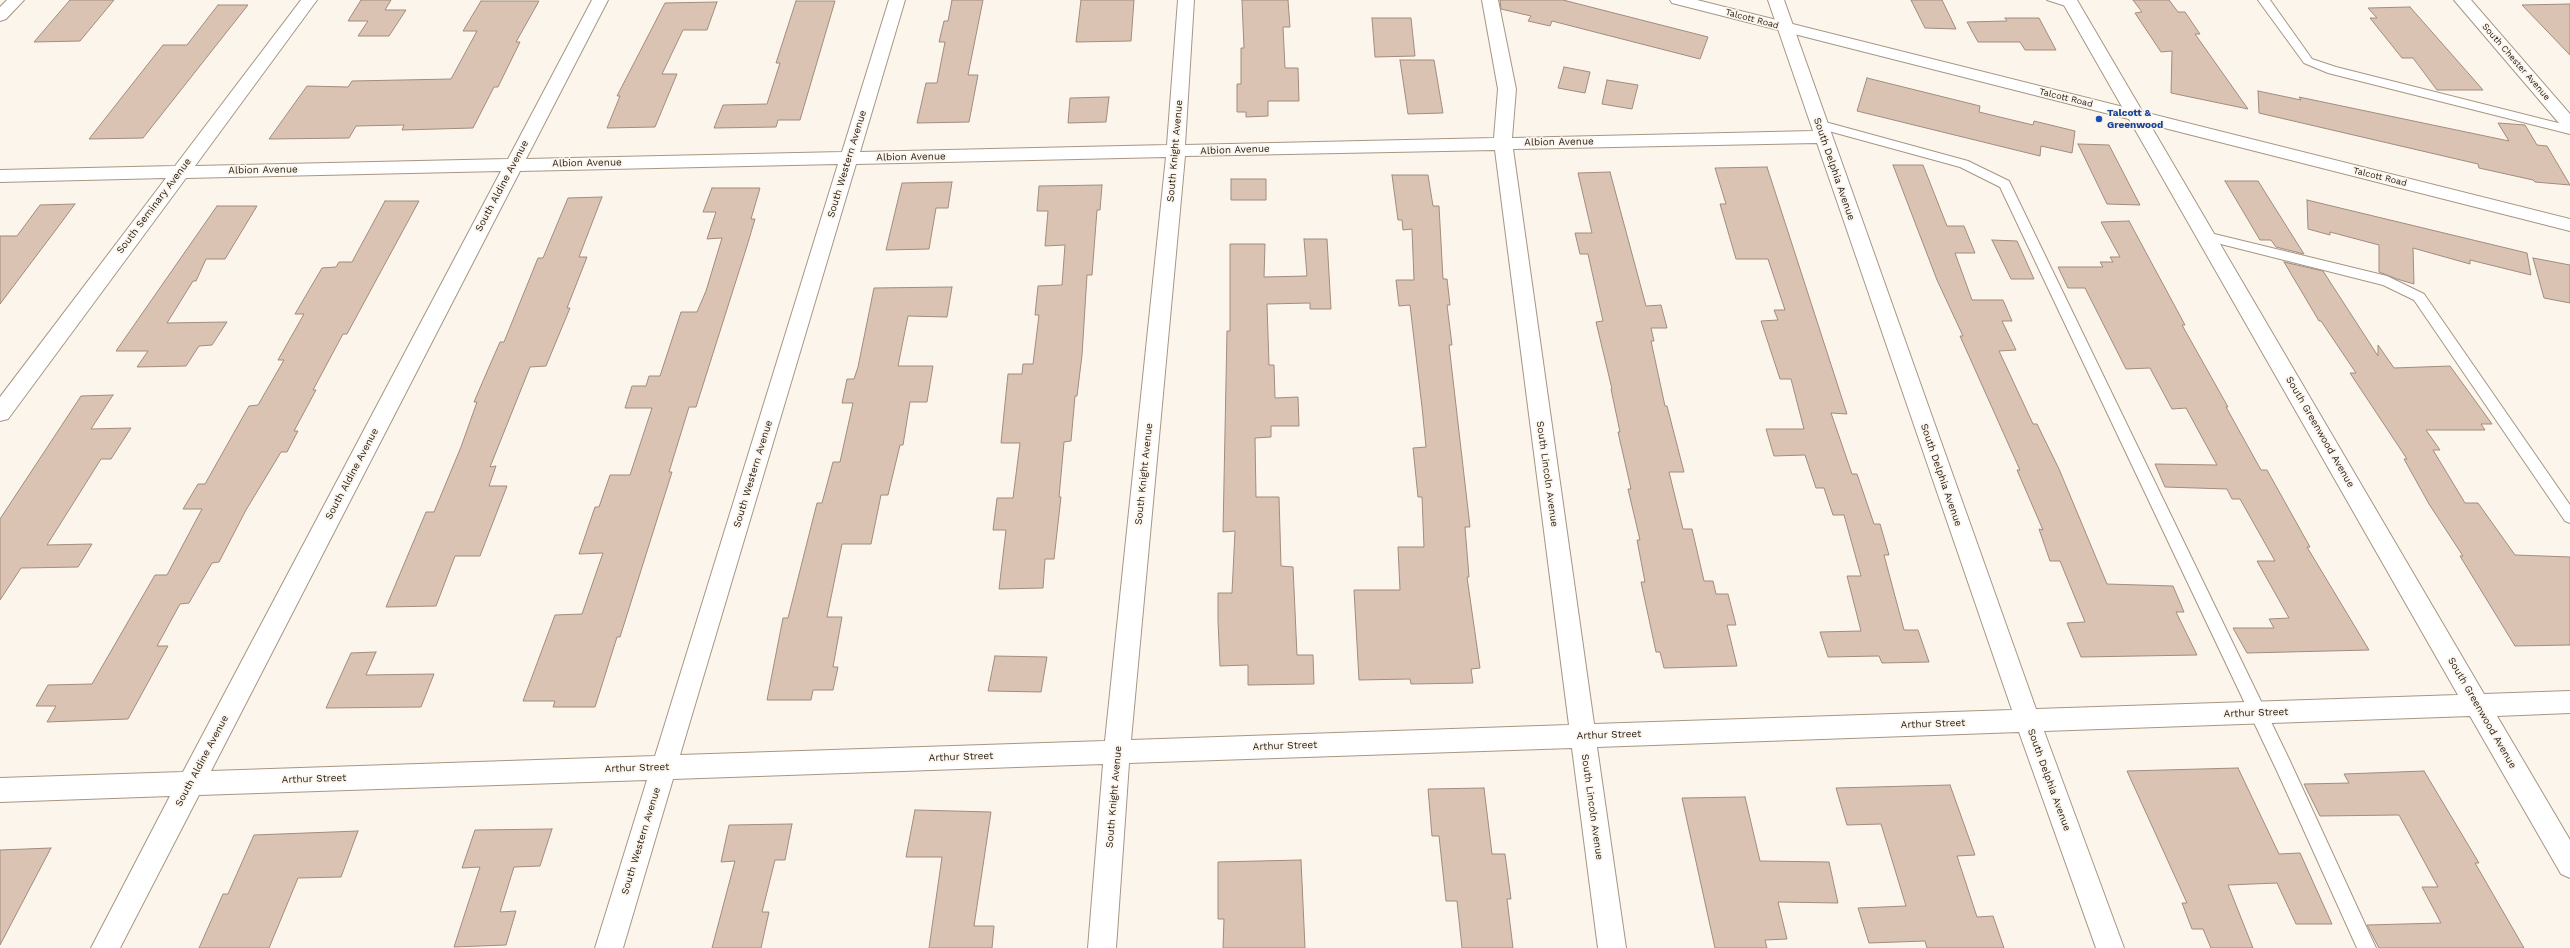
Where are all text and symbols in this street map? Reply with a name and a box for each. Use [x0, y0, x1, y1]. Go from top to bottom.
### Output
street label: Talcott Road [1724, 7, 1780, 31]
street label: South Chester Avenue [2480, 21, 2552, 103]
street label: Talcott Road [2038, 86, 2094, 110]
street label: South Knight Avenue [1165, 100, 1185, 202]
place label: Talcott & Greenwood [2107, 107, 2163, 130]
street label: South Western Avenue [825, 109, 869, 219]
marker: Talcott & Greenwood [2094, 114, 2104, 124]
street label: South Delphia Avenue [1811, 116, 1857, 222]
street label: Albion Avenue [1524, 135, 1594, 149]
street label: South Aldine Avenue [473, 138, 531, 234]
street label: Albion Avenue [1200, 143, 1270, 157]
street label: Albion Avenue [876, 150, 946, 164]
street label: South Seminary Avenue [114, 156, 194, 256]
street label: Albion Avenue [552, 156, 622, 170]
street label: Albion Avenue [228, 163, 298, 177]
street label: Talcott Road [2352, 165, 2408, 189]
street label: South Greenwood Avenue [2283, 374, 2357, 490]
street label: South Western Avenue [731, 419, 775, 529]
street label: South Lincoln Avenue [1534, 420, 1560, 528]
street label: South Delphia Avenue [1918, 422, 1964, 528]
street label: South Knight Avenue [1133, 423, 1155, 525]
street label: South Aldine Avenue [323, 426, 381, 522]
street label: South Greenwood Avenue [2445, 655, 2519, 771]
street label: Arthur Street [2224, 706, 2288, 720]
street label: South Aldine Avenue [173, 713, 231, 809]
street label: Arthur Street [1901, 717, 1965, 731]
street label: South Delphia Avenue [2025, 727, 2073, 833]
street label: Arthur Street [1577, 728, 1641, 742]
street label: Arthur Street [1253, 739, 1317, 753]
street label: South Knight Avenue [1104, 746, 1124, 848]
street label: Arthur Street [929, 750, 993, 764]
street label: South Lincoln Avenue [1579, 753, 1605, 861]
street label: Arthur Street [605, 761, 669, 775]
street label: Arthur Street [282, 772, 346, 786]
street label: South Western Avenue [619, 786, 663, 896]

